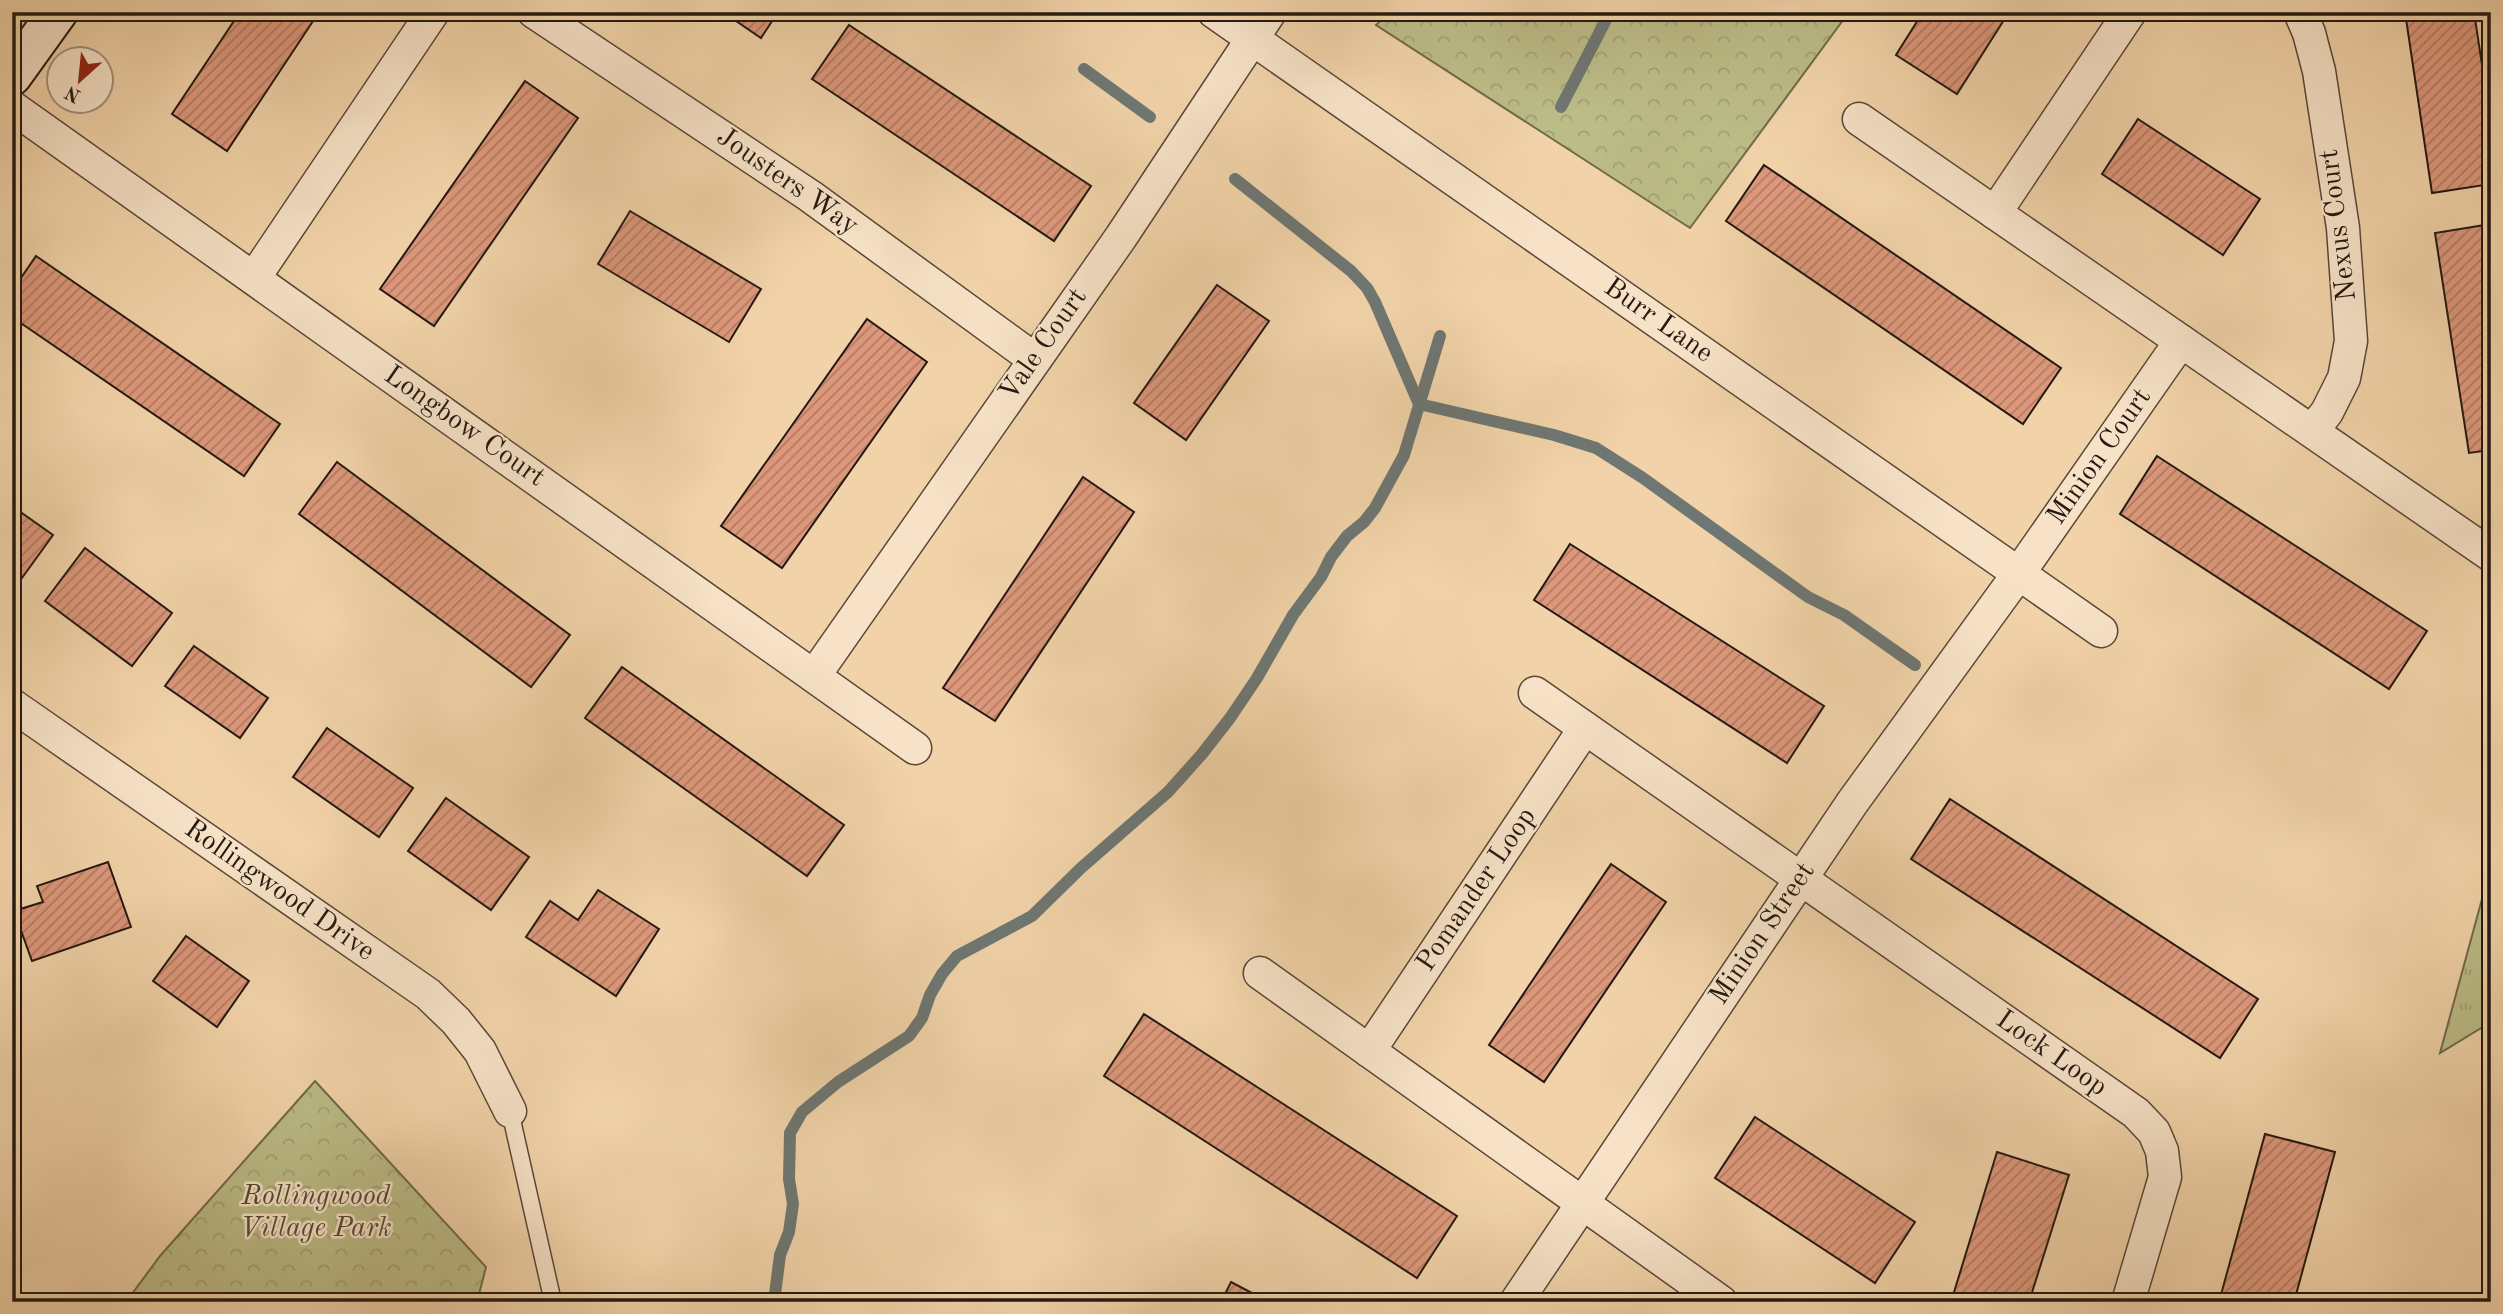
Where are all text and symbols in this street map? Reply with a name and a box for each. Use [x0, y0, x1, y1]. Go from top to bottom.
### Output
north arrow [46, 46, 116, 116]
text: N [62, 81, 84, 105]
street label: Jousters Way [711, 123, 863, 241]
street label: Nexus Court [2316, 147, 2362, 303]
street label: Burr Lane [1598, 273, 1718, 369]
street label: Vale Court [995, 284, 1093, 406]
street label: Longbow Court [379, 361, 549, 493]
street label: Minion Court [2043, 384, 2157, 530]
street label: Pomander Loop [1412, 803, 1542, 977]
street label: Rollingwood Drive [179, 815, 379, 967]
street label: Minion Street [1705, 858, 1821, 1010]
street label: Lock Loop [1990, 1006, 2112, 1102]
park label: Rollingwood Village Park [240, 1183, 392, 1243]

